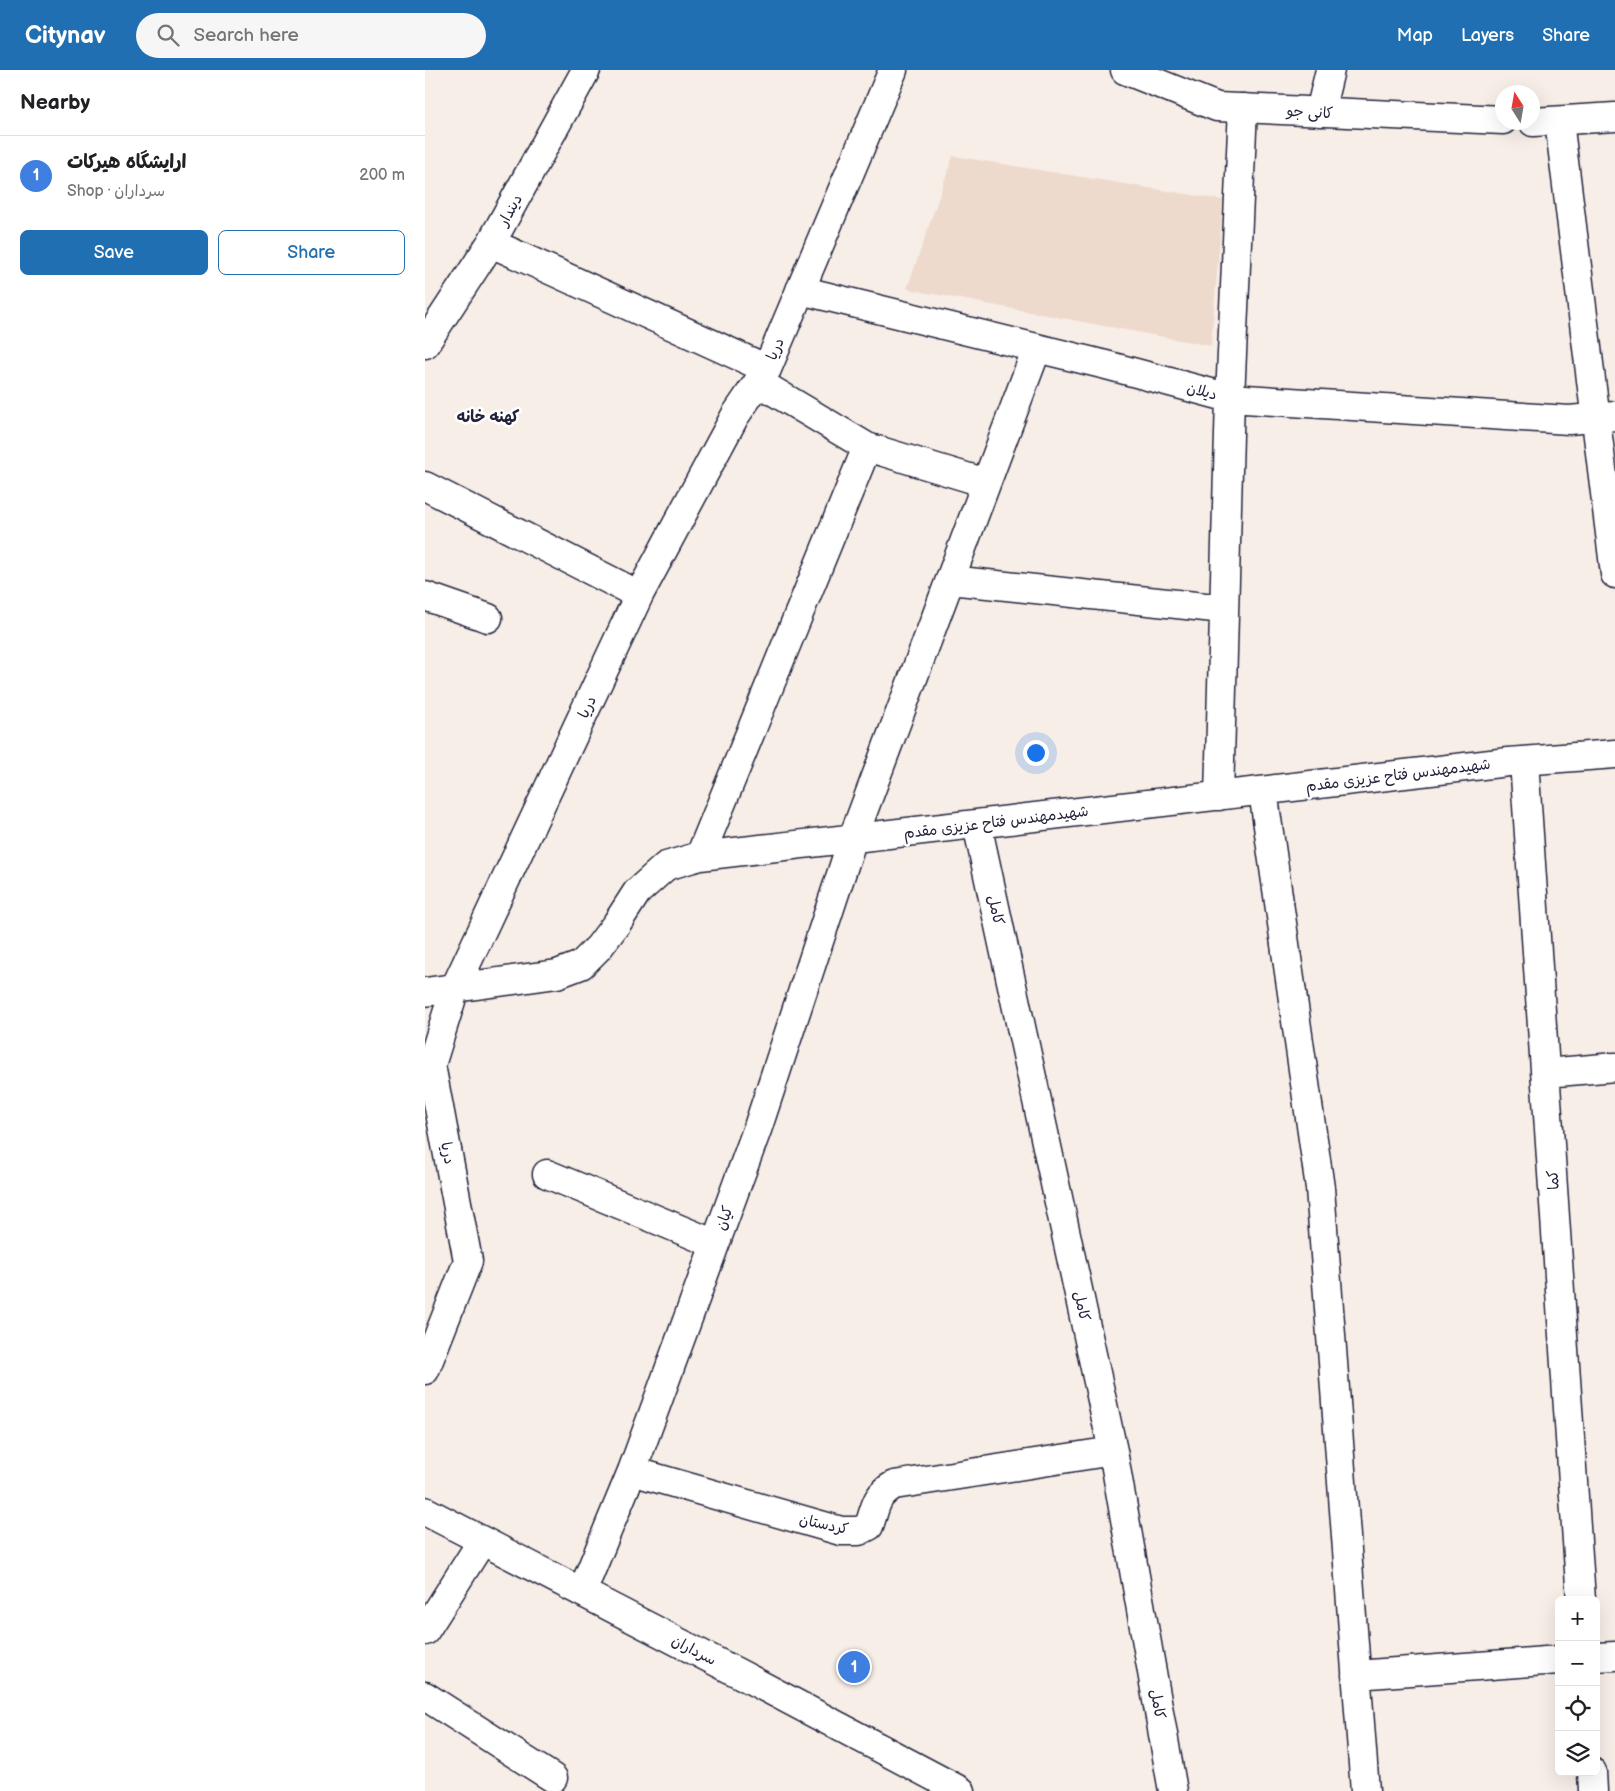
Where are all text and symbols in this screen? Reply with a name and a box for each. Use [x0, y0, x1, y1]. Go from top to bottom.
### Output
search box [136, 13, 486, 58]
text: Citynav [25, 21, 106, 50]
icon: search [154, 21, 182, 49]
text: Search here [194, 24, 299, 47]
text: Map [1397, 25, 1433, 46]
text: Layers [1461, 25, 1514, 46]
text: Share [1542, 25, 1590, 46]
north arrow [1495, 85, 1540, 130]
text: Nearby [20, 90, 90, 115]
street label: کانی جو [1285, 102, 1334, 123]
text: ارایشگاە هیرکات [67, 151, 186, 174]
text: 1 [33, 166, 39, 185]
text: 200 m [359, 166, 405, 185]
text: Shop · سرداران [67, 182, 165, 201]
street label: دیندار [494, 191, 527, 230]
button: Save [20, 230, 208, 275]
button: Share [218, 230, 405, 275]
street label: دریا [762, 335, 789, 363]
street label: دیلان [1185, 378, 1219, 405]
district label: کهنه خانه [457, 408, 519, 427]
street label: دریا [574, 693, 601, 721]
your location [1023, 740, 1049, 766]
street label: شهیدمهندس فتاح عزیزی مقدم [1305, 755, 1492, 797]
street label: شهیدمهندس فتاح عزیزی مقدم [903, 802, 1090, 844]
street label: کامل [983, 893, 1008, 927]
street label: دریا [436, 1140, 459, 1166]
street label: کما [1543, 1169, 1564, 1191]
street label: کیان [711, 1203, 738, 1233]
street label: کامل [1069, 1289, 1094, 1323]
street label: کردستان [798, 1510, 850, 1539]
map controls [1555, 1596, 1600, 1776]
button: + [1555, 1596, 1600, 1641]
street label: سرداران [668, 1631, 719, 1670]
button: − [1555, 1641, 1600, 1686]
pin: 1 [838, 1648, 870, 1686]
button: locate [1555, 1686, 1600, 1731]
street label: کامل [1146, 1688, 1169, 1721]
button: layers [1555, 1731, 1600, 1776]

